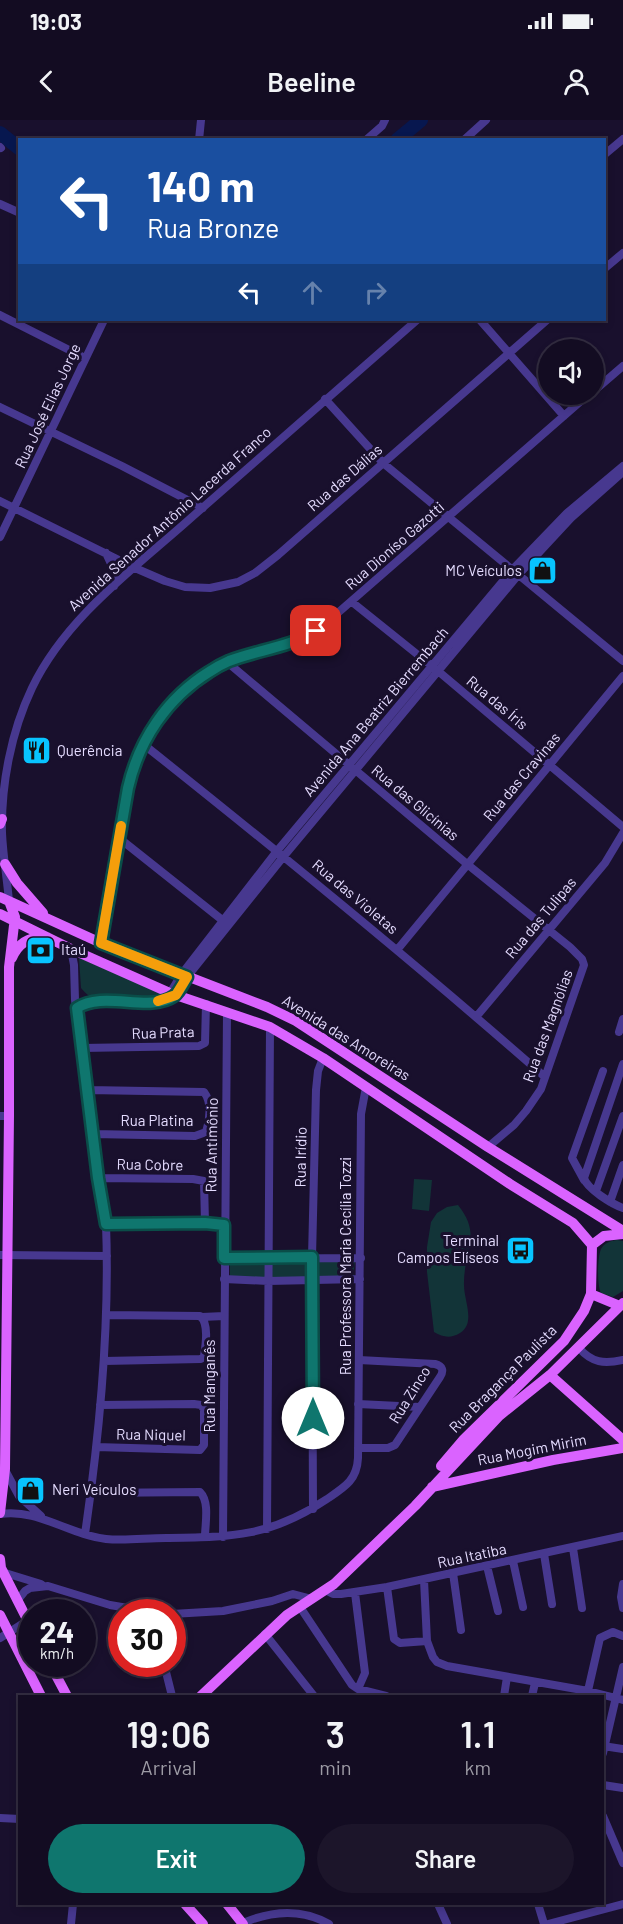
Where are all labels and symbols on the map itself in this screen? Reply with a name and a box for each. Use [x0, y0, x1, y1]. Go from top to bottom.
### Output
street label: Rua José Elias Jorge [10, 340, 84, 471]
street label: Avenida Senador Antônio Lacerda Franco [64, 422, 274, 614]
street label: Rua das Dálias [303, 440, 385, 515]
street label: Rua Dioníso Gazotti [341, 497, 447, 593]
shop icon: MC Veículos [527, 555, 559, 587]
place label: MC Veículos [445, 561, 522, 579]
pin [290, 605, 341, 656]
street label: Avenida Ana Beatriz Bierrembach [299, 623, 451, 800]
street label: Rua das Íris [463, 671, 532, 733]
street label: Rua das Cravinas [479, 728, 563, 824]
restaurant icon: Querência [20, 735, 52, 767]
place label: Querência [57, 741, 122, 759]
street label: Rua das Glicínias [368, 761, 463, 844]
street label: Rua das Violetas [309, 855, 402, 937]
street label: Rua das Tulipas [501, 873, 579, 962]
bank icon: Itaú [24, 934, 56, 966]
place label: Itaú [61, 940, 86, 958]
street label: Rua das Magnólias [518, 967, 576, 1084]
street label: Avenida das Amoreiras [279, 990, 414, 1084]
street label: Rua Prata [131, 1022, 195, 1042]
street label: Rua Antimônio [201, 1097, 221, 1193]
street label: Rua Platina [121, 1111, 193, 1129]
street label: Rua Irídio [290, 1127, 310, 1187]
street label: Rua Cobre [116, 1154, 184, 1174]
street label: Rua Professora Maria Cecília Tozzi [336, 1157, 354, 1375]
place label: Terminal Campos Elíseos [397, 1231, 499, 1266]
bus stop icon: Terminal Campos Elíseos [504, 1234, 536, 1266]
street label: Rua Bragança Paulista [445, 1321, 560, 1436]
street label: Rua Manganês [200, 1339, 218, 1433]
street label: Rua Zinco [385, 1363, 434, 1426]
position arrow [281, 1386, 345, 1450]
street label: Rua Niquel [116, 1424, 186, 1444]
street label: Rua Mogim Mirim [476, 1430, 588, 1468]
shop icon: Neri Veículos [15, 1474, 47, 1506]
place label: Neri Veículos [52, 1480, 136, 1498]
street label: Rua Itatiba [436, 1539, 508, 1571]
speed limit sign: 30 [108, 1599, 186, 1677]

